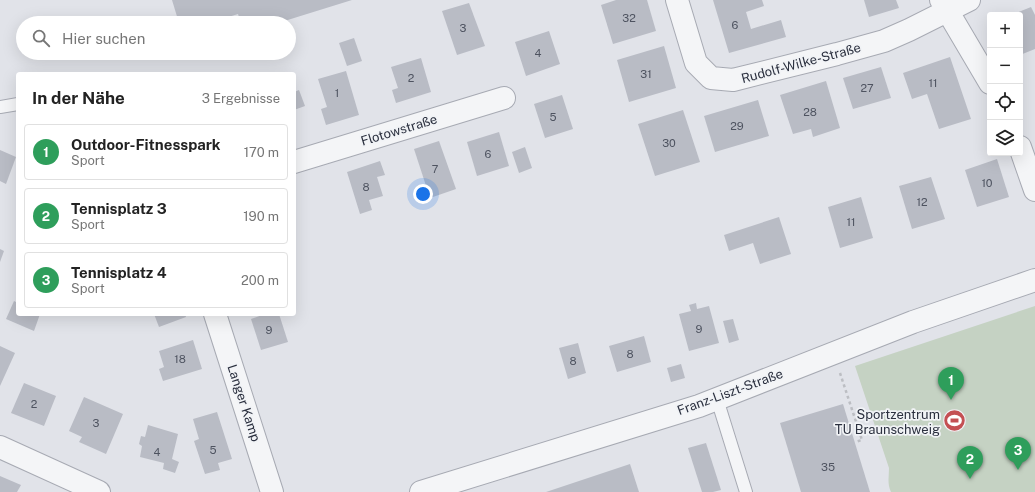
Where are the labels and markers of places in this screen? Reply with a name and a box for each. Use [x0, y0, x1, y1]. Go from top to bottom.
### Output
pin: 1 [938, 367, 964, 400]
place label: Sportzentrum TU Braunschweig [835, 407, 940, 437]
sports icon: Sportzentrum TU Braunschweig [942, 408, 968, 434]
pin: 3 [1005, 437, 1031, 470]
pin: 2 [957, 446, 983, 479]

